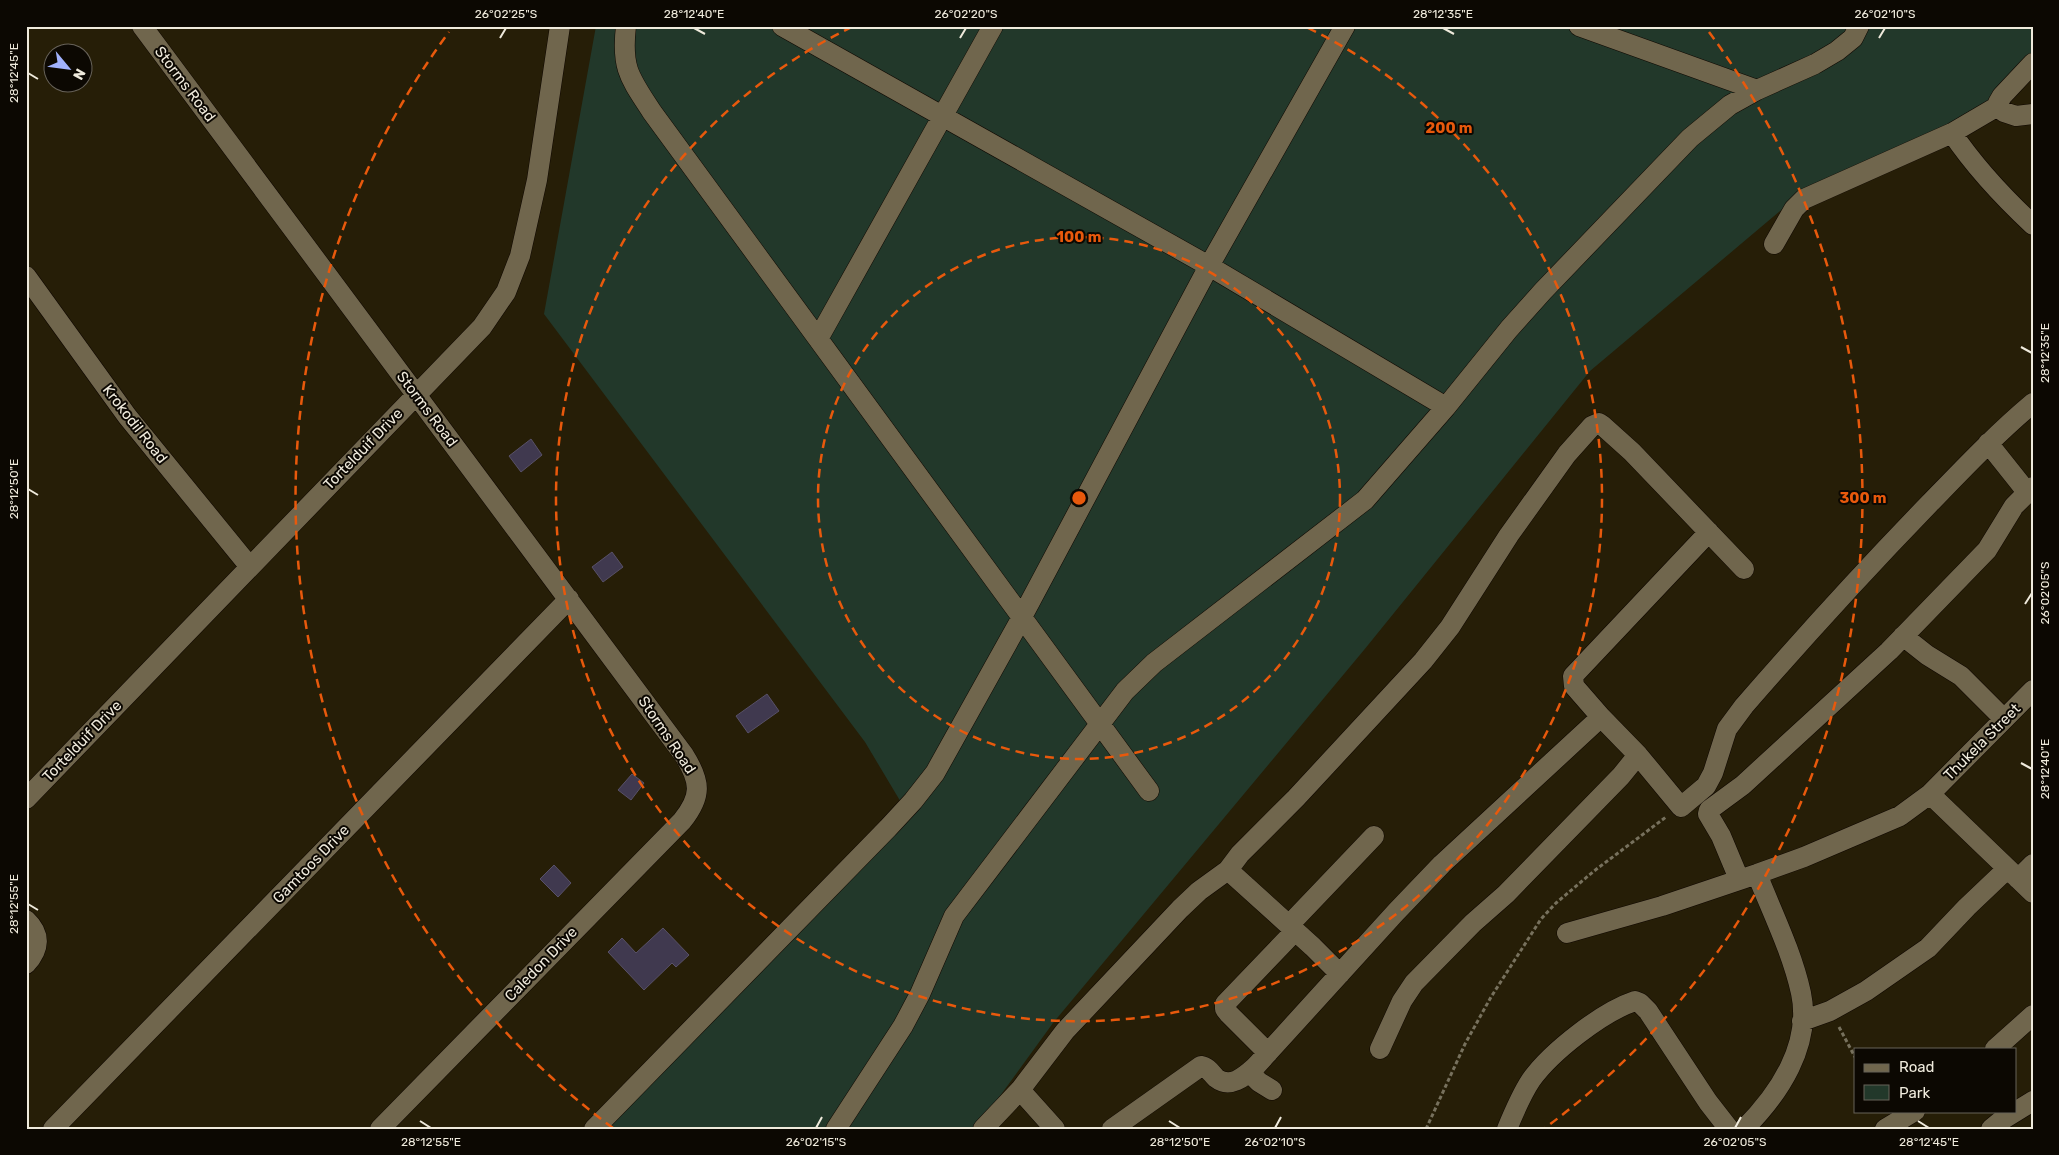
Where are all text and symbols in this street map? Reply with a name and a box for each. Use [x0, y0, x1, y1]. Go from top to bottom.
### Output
text: 26°02'25"S [475, 7, 537, 21]
text: 28°12'40"E [664, 7, 724, 21]
text: 26°02'20"S [935, 7, 997, 21]
text: 28°12'35"E [1413, 7, 1473, 21]
text: 26°02'10"S [1855, 7, 1915, 21]
north arrow [42, 42, 92, 92]
text: 28°12'45"E [7, 43, 21, 103]
street label: Storms Road [151, 43, 219, 125]
text: N [69, 66, 89, 83]
text: 200 m [1425, 119, 1473, 137]
text: 100 m [1057, 228, 1101, 246]
text: 28°12'35"E [2038, 323, 2052, 383]
street label: Storms Road [393, 368, 461, 450]
street label: Krokodil Road [99, 381, 171, 467]
street label: Tortelduif Drive [320, 405, 406, 493]
text: 28°12'50"E [7, 459, 21, 519]
centre of rings [1070, 489, 1088, 507]
text: 300 m [1839, 489, 1887, 507]
text: 26°02'05"S [2038, 562, 2052, 624]
street label: Storms Road [634, 693, 700, 777]
street label: Tortelduif Drive [39, 697, 125, 785]
street label: Thukela Street [1940, 700, 2024, 784]
text: 28°12'40"E [2038, 739, 2052, 799]
street label: Gamtoos Drive [269, 821, 353, 907]
text: 28°12'55"E [7, 874, 21, 934]
street label: Caledon Drive [501, 923, 581, 1005]
legend [1854, 1048, 2016, 1112]
text: Road [1899, 1058, 1935, 1076]
text: Park [1899, 1084, 1930, 1102]
text: 28°12'55"E [401, 1135, 461, 1149]
text: 26°02'15"S [786, 1135, 846, 1149]
text: 28°12'50"E [1150, 1135, 1210, 1149]
text: 26°02'10"S [1245, 1135, 1305, 1149]
text: 26°02'05"S [1704, 1135, 1766, 1149]
text: 28°12'45"E [1899, 1135, 1959, 1149]

